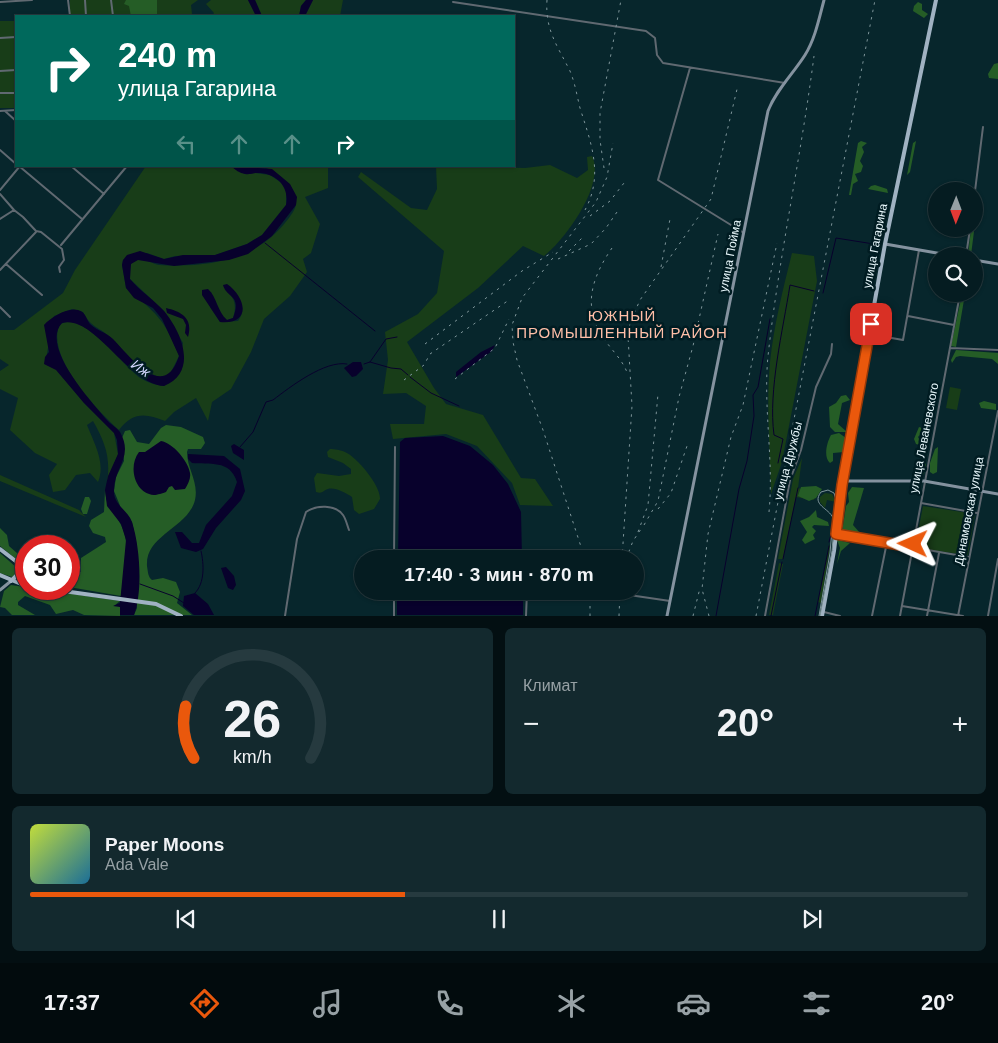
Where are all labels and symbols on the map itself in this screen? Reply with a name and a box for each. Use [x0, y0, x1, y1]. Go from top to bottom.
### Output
north arrow [928, 182, 982, 238]
street label: улица Гагарина [860, 202, 890, 290]
street label: улица Пойма [716, 218, 744, 293]
pin [850, 303, 892, 345]
district label: ЮЖНЫЙ ПРОМЫШЛЕННЫЙ РАЙОН [516, 307, 728, 341]
water label: Иж [128, 356, 155, 381]
street label: улица Леваневского [906, 381, 942, 494]
street label: улица Дружбы [771, 420, 805, 502]
street label: Динамовская улица [952, 455, 986, 566]
position arrow [886, 517, 938, 569]
speed limit sign: 30 [15, 535, 80, 600]

